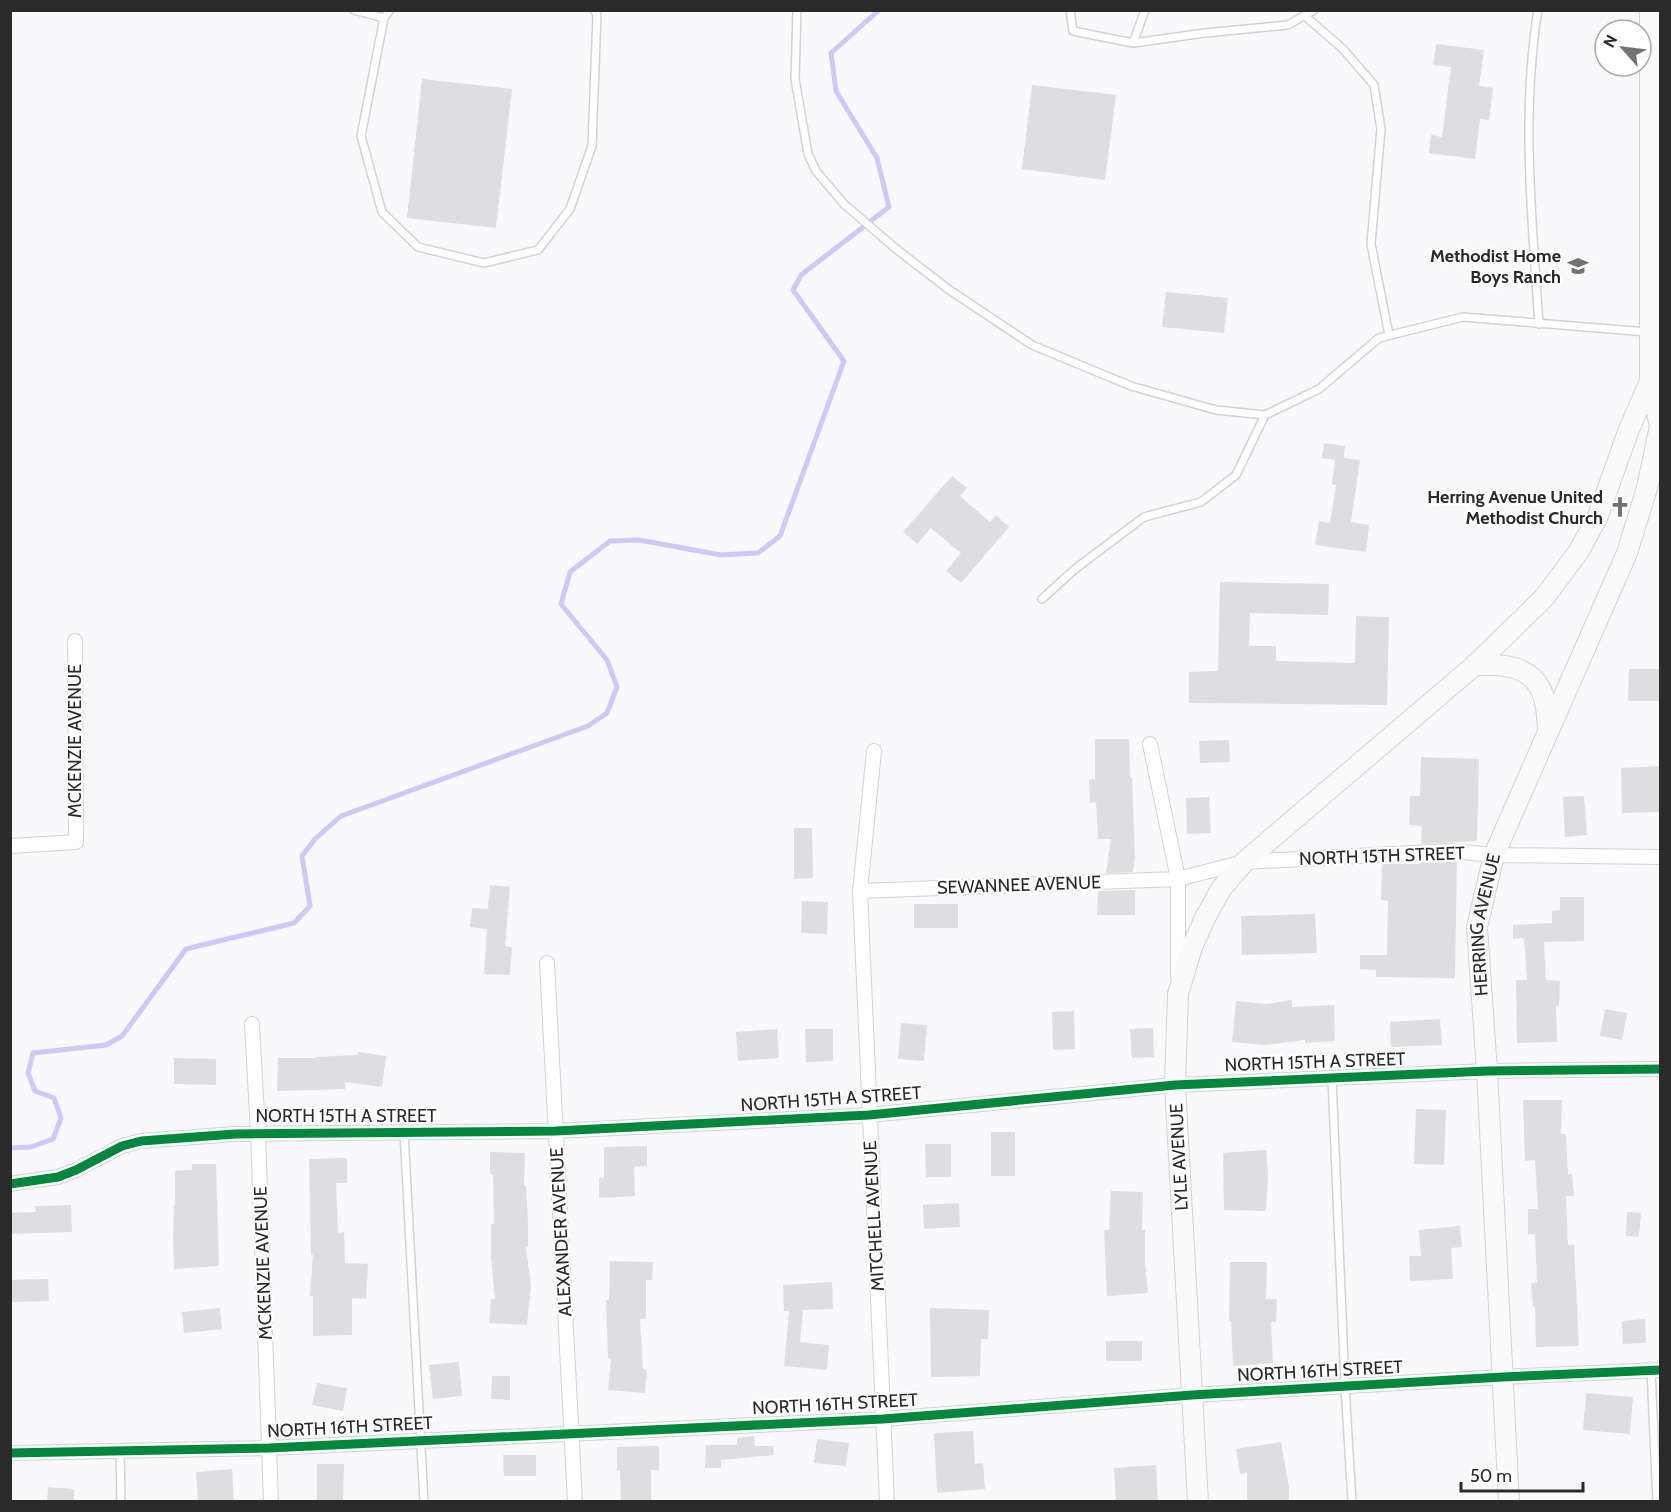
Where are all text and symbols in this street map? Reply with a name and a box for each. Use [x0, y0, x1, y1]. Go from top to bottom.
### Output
north arrow [1593, 18, 1653, 78]
text: N [1599, 32, 1621, 51]
place label: Methodist Home Boys Ranch [1430, 245, 1561, 288]
school or university icon: Methodist Home Boys Ranch [1566, 254, 1590, 278]
place label: Herring Avenue United Methodist Church [1427, 486, 1603, 529]
church icon: Herring Avenue United Methodist Church [1608, 495, 1632, 519]
street label: MCKENZIE AVENUE [64, 664, 86, 818]
street label: NORTH 15TH STREET [1299, 842, 1466, 870]
street label: HERRING AVENUE [1466, 851, 1505, 997]
street label: SEWANNEE AVENUE [937, 871, 1101, 899]
street label: NORTH 15TH A STREET [1224, 1048, 1406, 1076]
street label: NORTH 15TH A STREET [740, 1082, 922, 1116]
street label: LYLE AVENUE [1165, 1103, 1193, 1211]
street label: NORTH 15TH A STREET [255, 1105, 437, 1127]
street label: MITCHELL AVENUE [859, 1140, 889, 1292]
street label: ALEXANDER AVENUE [546, 1147, 576, 1317]
street label: MCKENZIE AVENUE [249, 1186, 277, 1340]
street label: NORTH 16TH STREET [1237, 1356, 1404, 1386]
street label: NORTH 16TH STREET [752, 1389, 919, 1419]
street label: NORTH 16TH STREET [267, 1412, 434, 1442]
scale bar [1461, 1455, 1582, 1493]
text: 50 m [1470, 1465, 1512, 1487]

